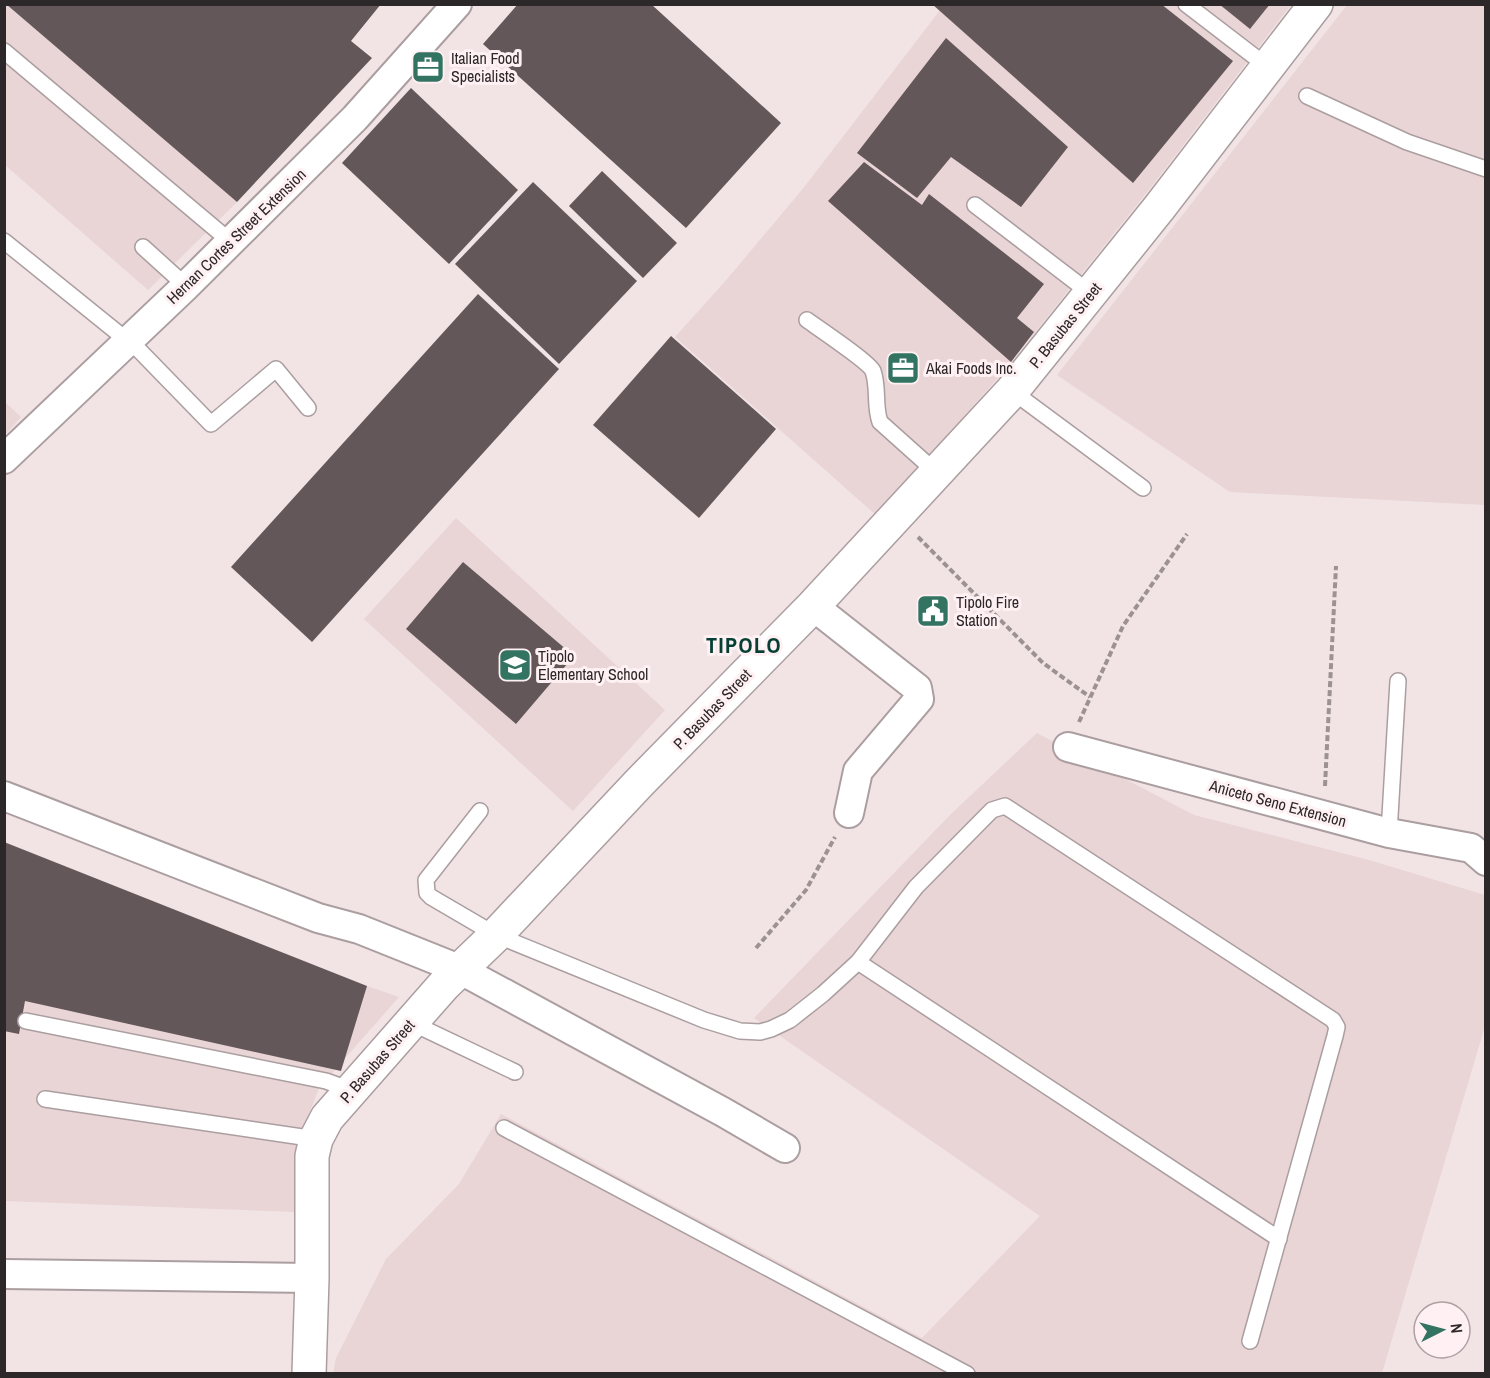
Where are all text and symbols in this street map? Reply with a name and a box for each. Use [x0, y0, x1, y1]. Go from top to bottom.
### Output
place label: Italian Food Specialists [451, 47, 520, 87]
office icon: Italian Food Specialists [410, 49, 446, 85]
street label: Hernan Cortes Street Extension [161, 163, 311, 309]
street label: P. Basubas Street [1024, 277, 1107, 372]
office icon: Akai Foods Inc. [885, 350, 921, 386]
place label: Akai Foods Inc. [925, 357, 1017, 379]
place label: Tipolo Fire Station [956, 591, 1019, 631]
public building icon: Tipolo Fire Station [915, 593, 951, 629]
district label: TIPOLO [706, 630, 782, 660]
place label: Tipolo Elementary School [538, 645, 648, 685]
school or university icon: Tipolo Elementary School [497, 647, 533, 683]
street label: P. Basubas Street [668, 664, 756, 754]
street label: Aniceto Seno Extension [1206, 774, 1349, 832]
street label: P. Basubas Street [335, 1014, 420, 1107]
north arrow [1412, 1300, 1472, 1360]
text: N [1445, 1323, 1468, 1334]

